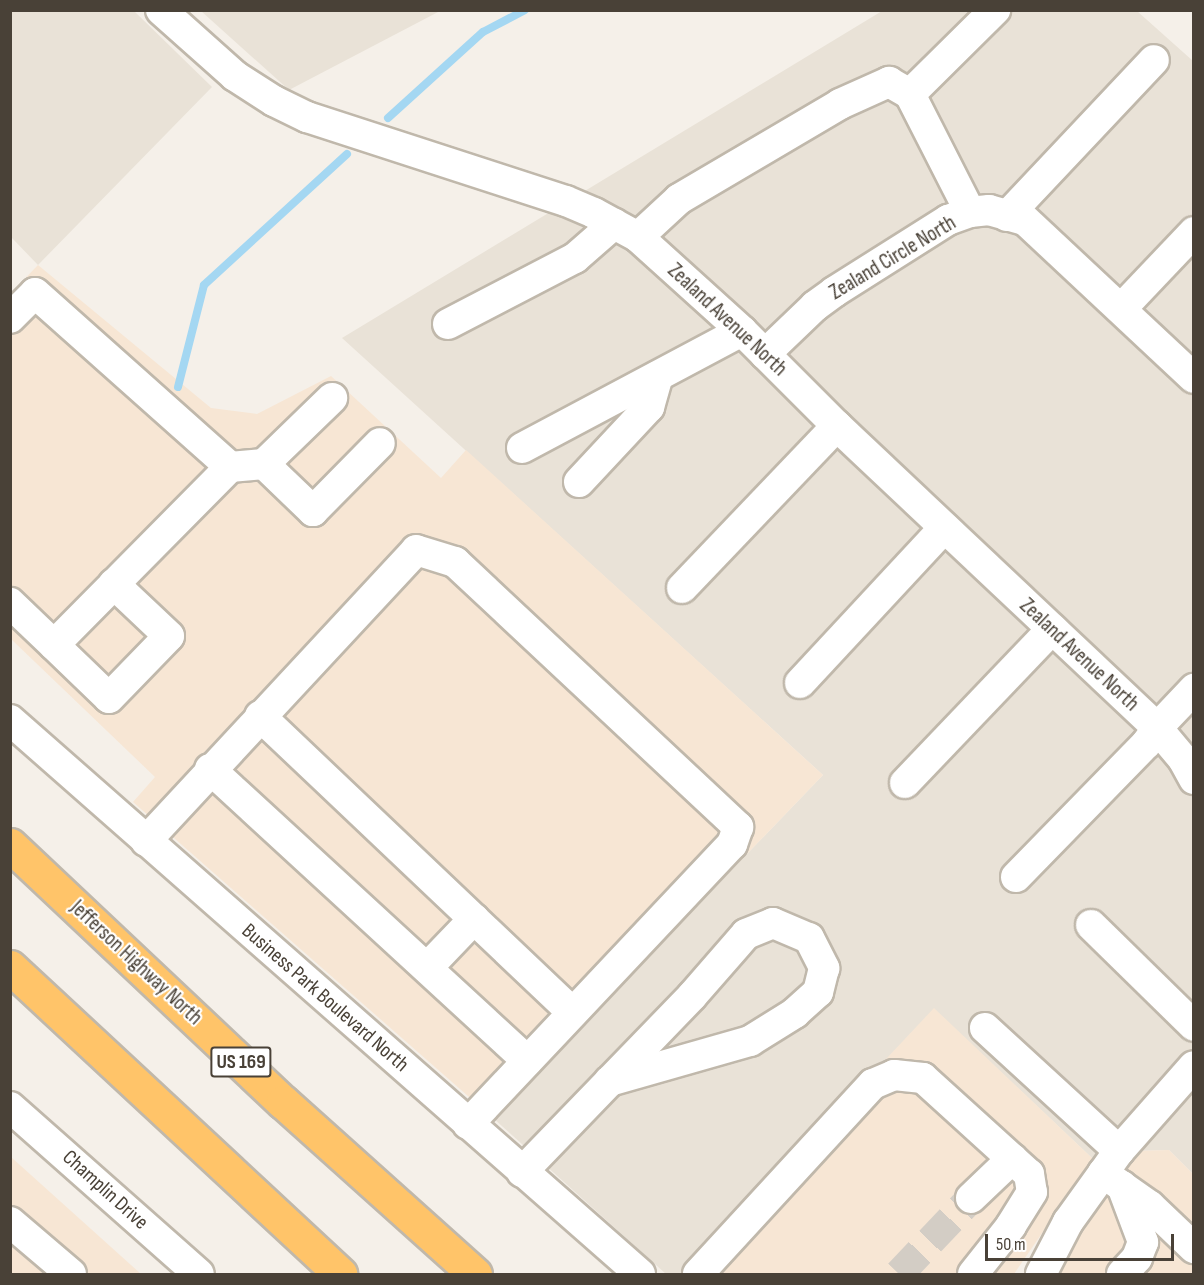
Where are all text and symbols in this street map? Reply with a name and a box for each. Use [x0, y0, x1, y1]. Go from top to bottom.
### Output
street label: Zealand Circle North [825, 210, 961, 306]
street label: Zealand Avenue North [662, 258, 792, 382]
street label: Zealand Avenue North [1014, 593, 1144, 717]
street label: Jefferson Highway North [65, 895, 207, 1031]
street label: Business Park Boulevard North [236, 919, 414, 1077]
road number: US 169 [210, 1045, 272, 1079]
street label: Champlin Drive [57, 1145, 153, 1235]
scale bar [988, 1222, 1177, 1260]
text: 50 m [996, 1234, 1026, 1255]

